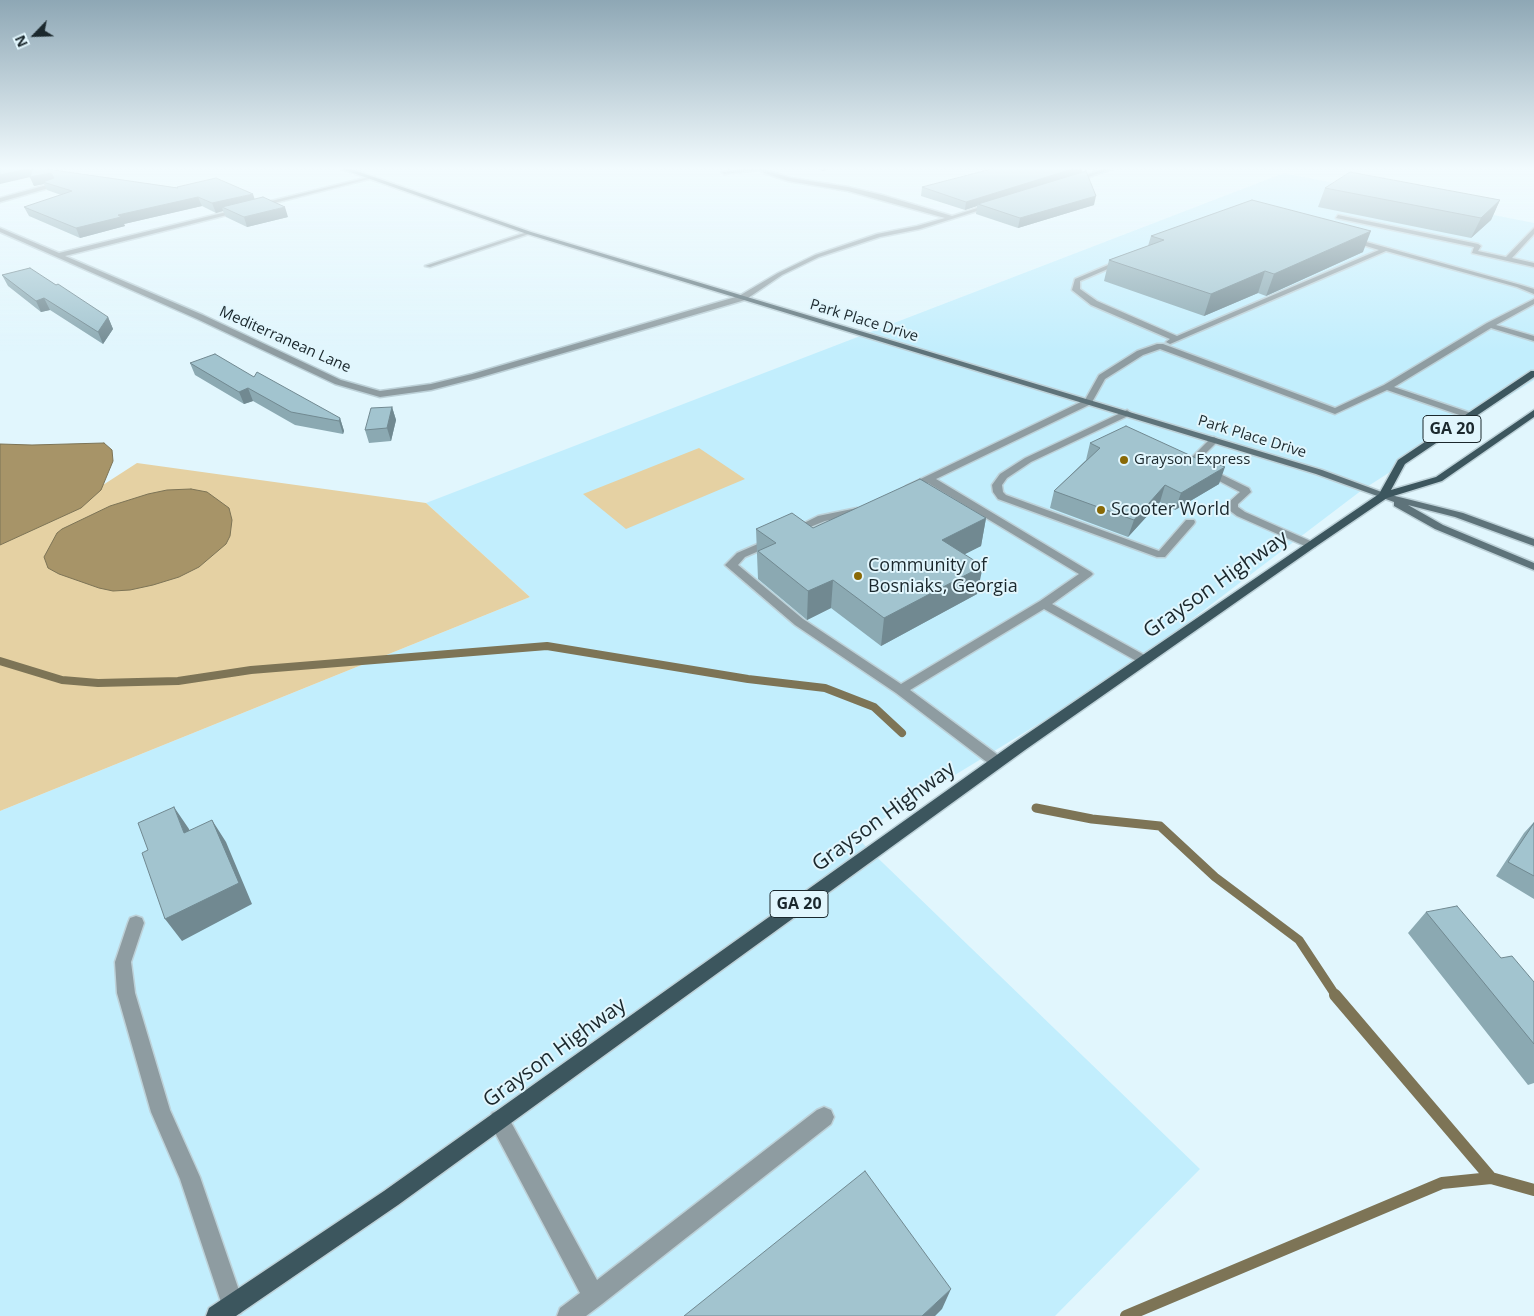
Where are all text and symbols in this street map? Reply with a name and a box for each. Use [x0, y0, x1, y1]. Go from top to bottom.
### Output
north arrow [10, 10, 60, 60]
text: N [10, 32, 32, 50]
street label: Park Place Drive [808, 296, 920, 346]
street label: Mediterranean Lane [216, 303, 354, 377]
street label: Park Place Drive [1196, 412, 1308, 462]
road number: GA 20 [1423, 416, 1481, 442]
place label: Grayson Express [1134, 451, 1250, 469]
marker: Grayson Express [1118, 454, 1130, 466]
place label: Scooter World [1111, 499, 1230, 521]
marker: Scooter World [1095, 504, 1107, 516]
street label: Grayson Highway [1139, 526, 1293, 644]
place label: Community of Bosniaks, Georgia [868, 555, 1018, 598]
marker: Community of Bosniaks, Georgia [852, 570, 864, 582]
street label: Grayson Highway [808, 757, 960, 877]
road number: GA 20 [770, 891, 828, 918]
street label: Grayson Highway [479, 993, 631, 1113]

